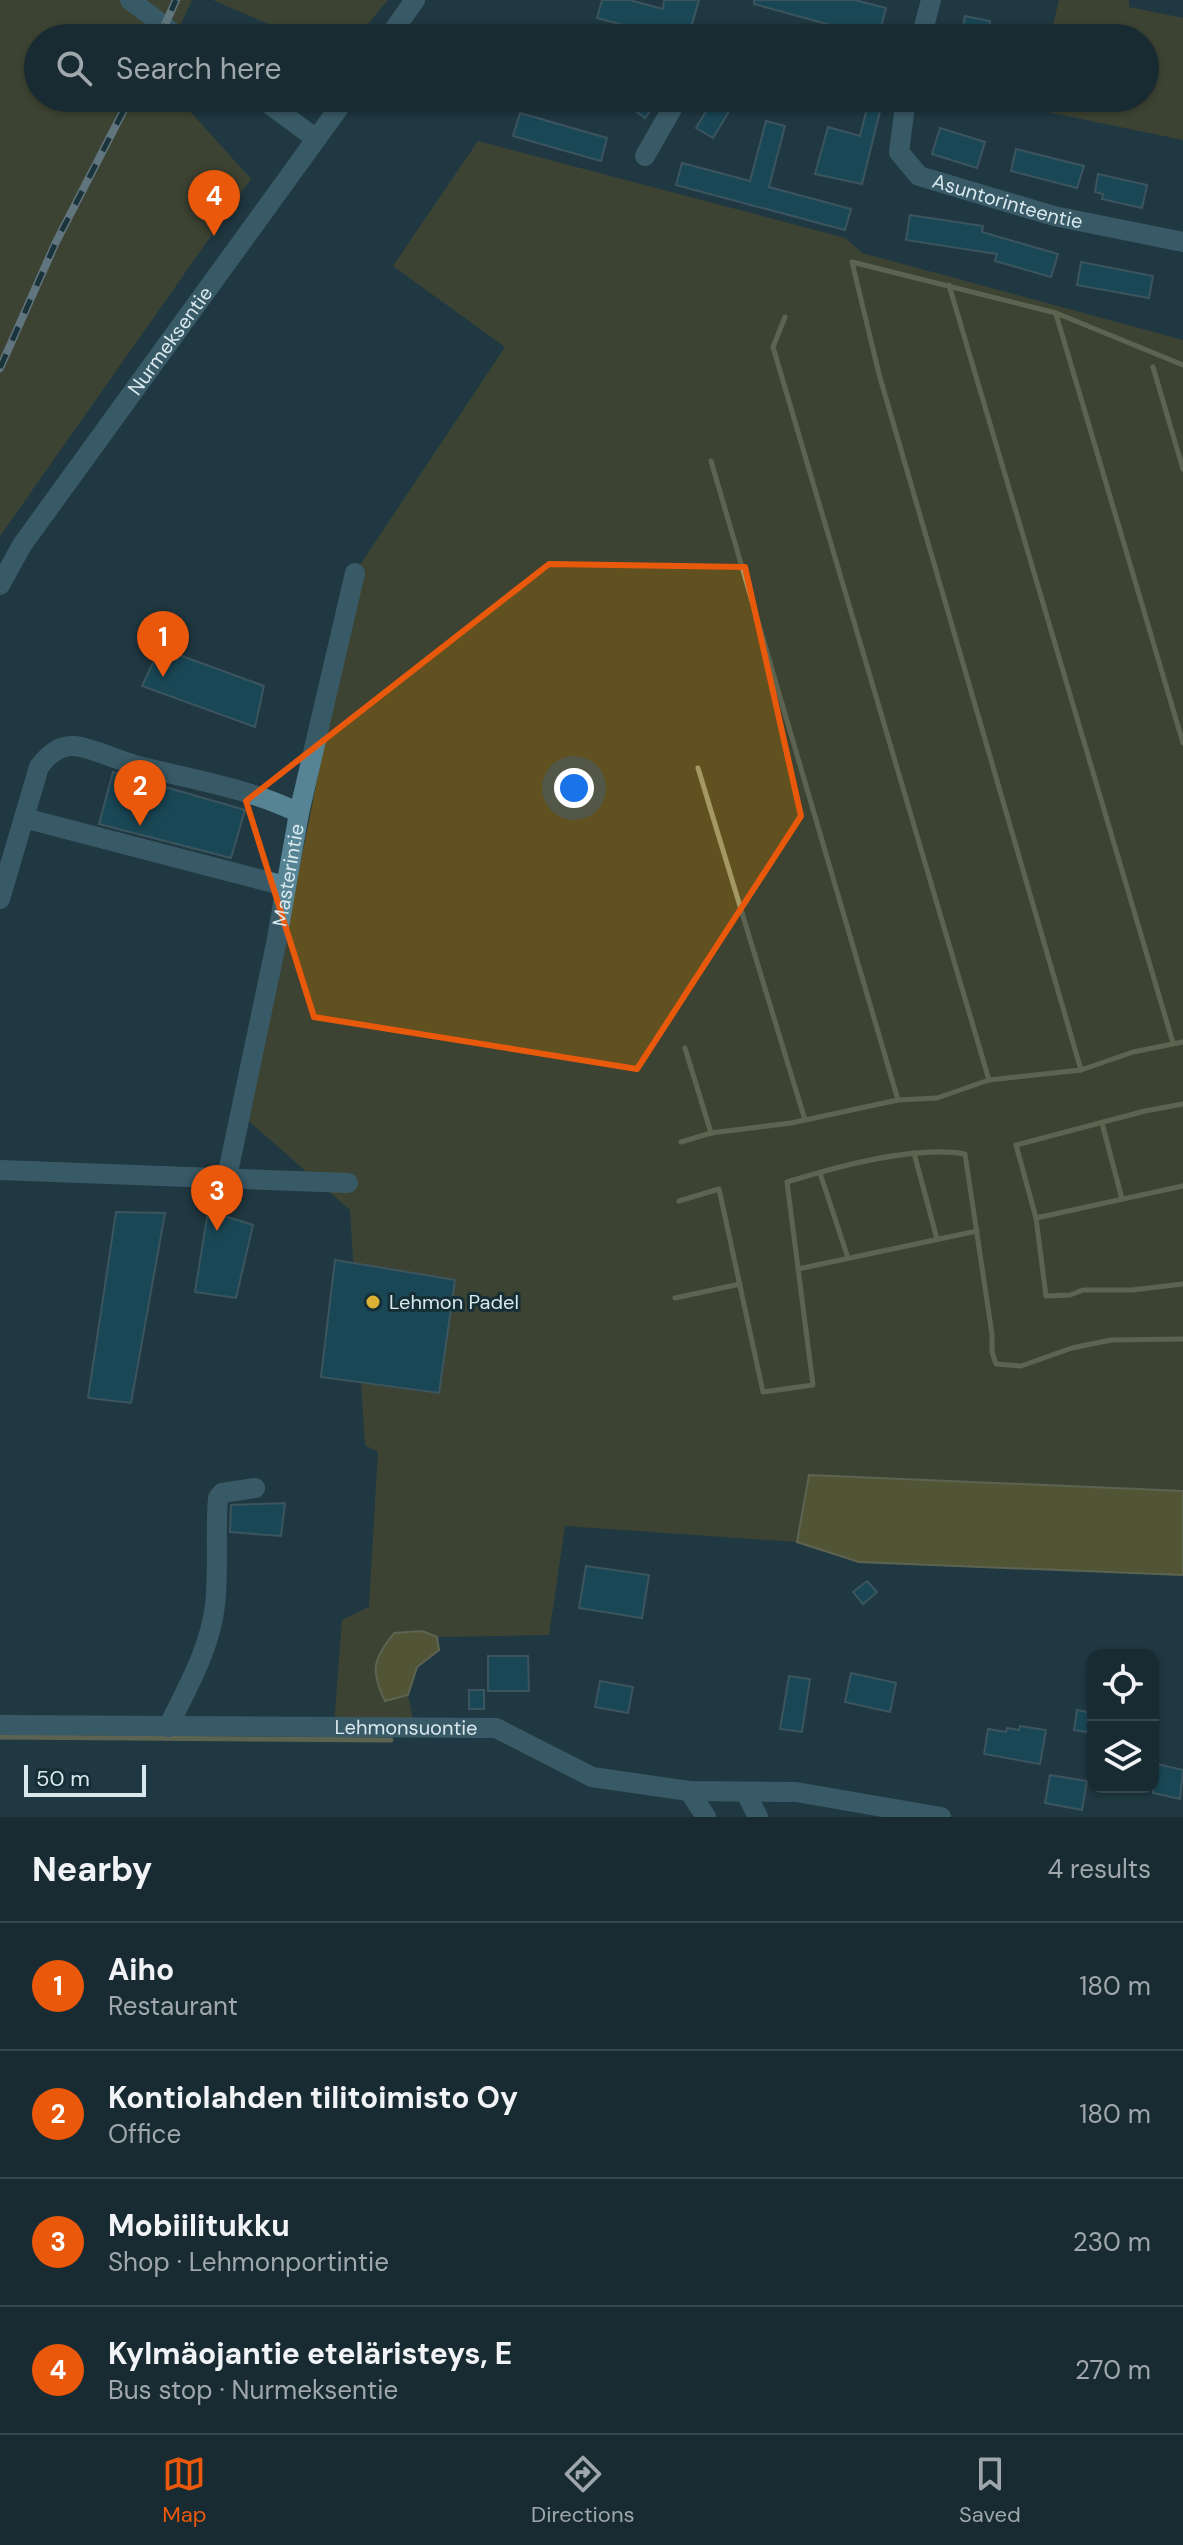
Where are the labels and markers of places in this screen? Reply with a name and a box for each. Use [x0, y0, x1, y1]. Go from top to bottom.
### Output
pin: 4 [188, 170, 240, 236]
pin: 1 [137, 611, 189, 677]
pin: 2 [114, 760, 166, 826]
pin: 3 [191, 1165, 243, 1231]
place label: Lehmon Padel [389, 1289, 519, 1315]
marker: Lehmon Padel [364, 1293, 382, 1311]

